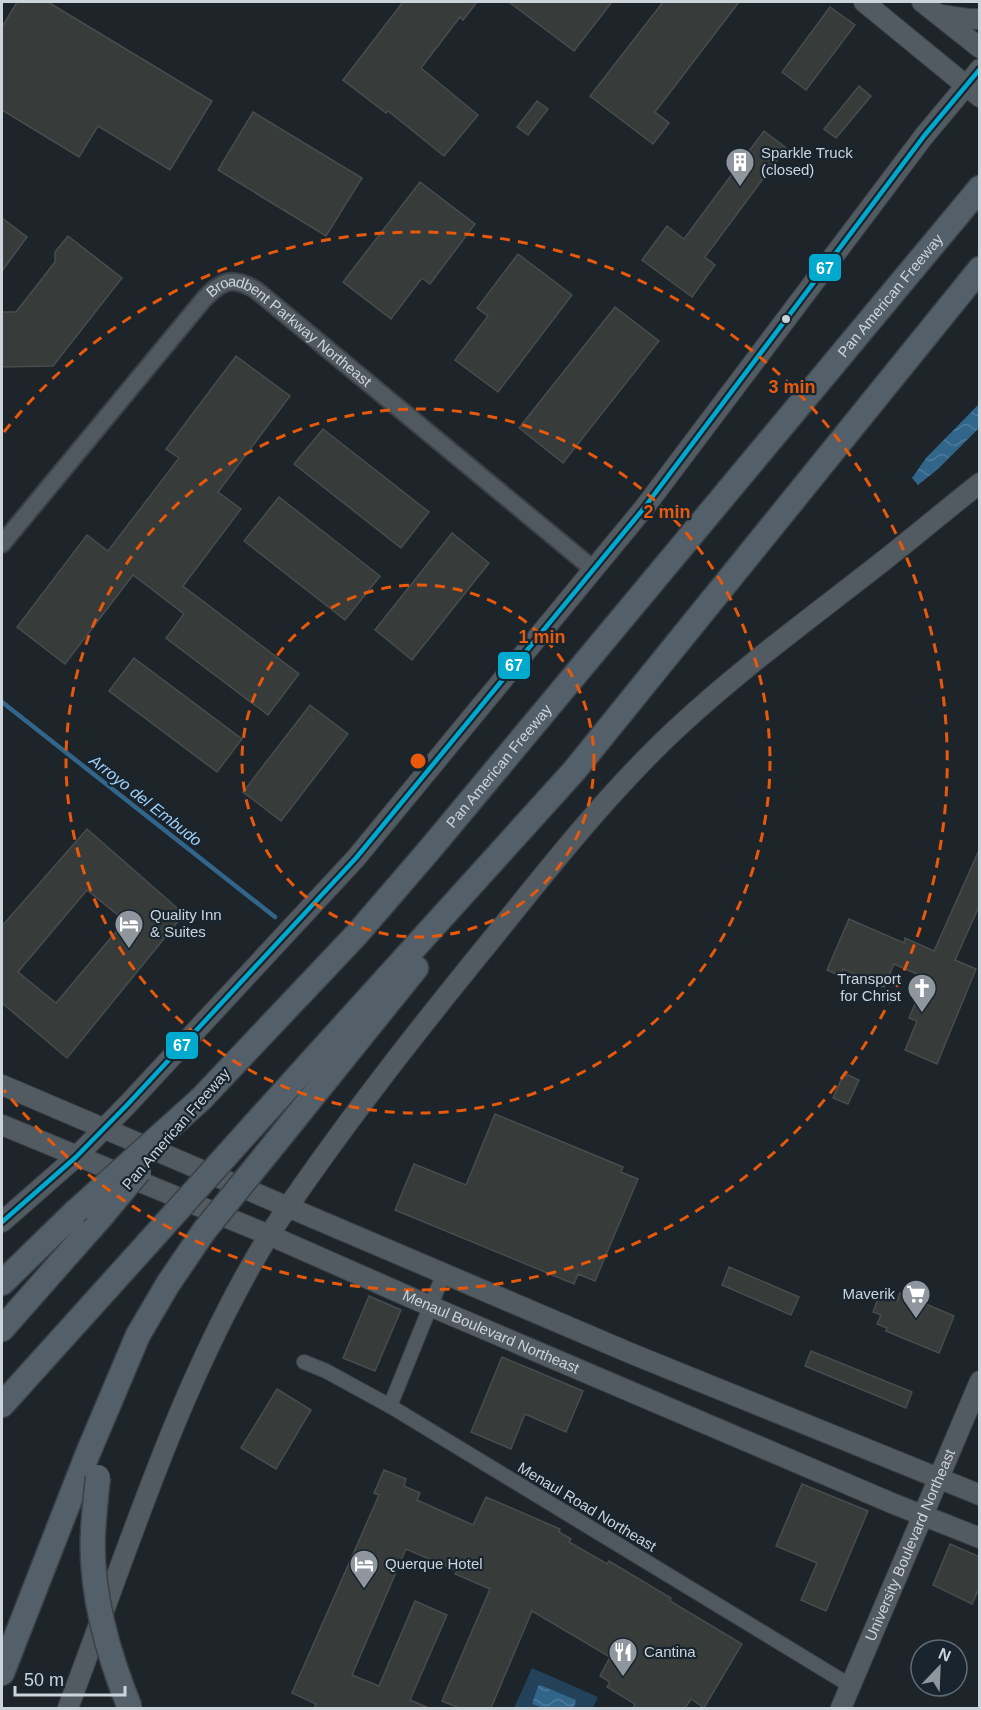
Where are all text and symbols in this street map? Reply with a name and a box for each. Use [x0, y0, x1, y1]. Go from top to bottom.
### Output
place label: Sparkle Truck (closed) [761, 144, 853, 178]
building icon: Sparkle Truck (closed) [724, 146, 756, 188]
street label: Pan American Freeway [834, 230, 947, 360]
line badge: 67 [808, 253, 842, 282]
text: 67 [816, 260, 834, 277]
street label: Broadbent Parkway Northeast [203, 273, 376, 390]
unlabelled marker [780, 313, 792, 325]
text: 3 min [768, 377, 816, 397]
text: 2 min [643, 502, 691, 522]
text: 1 min [518, 627, 566, 647]
line badge: 67 [497, 651, 531, 680]
text: 67 [505, 657, 523, 674]
street label: Pan American Freeway [443, 700, 555, 831]
water label: Arroyo del Embudo [86, 751, 205, 849]
centre of rings [408, 751, 428, 771]
place label: Quality Inn & Suites [150, 906, 222, 940]
hotel icon: Quality Inn & Suites [113, 908, 145, 950]
place label: Transport for Christ [837, 970, 902, 1004]
church icon: Transport for Christ [906, 972, 938, 1014]
line badge: 67 [165, 1031, 199, 1060]
text: 67 [173, 1037, 191, 1054]
street label: Pan American Freeway [118, 1064, 233, 1193]
supermarket icon: Maverik [900, 1278, 932, 1320]
place label: Maverik [842, 1285, 895, 1302]
street label: Menaul Boulevard Northeast [400, 1286, 583, 1377]
street label: University Boulevard Northeast [861, 1446, 958, 1643]
street label: Menaul Road Northeast [515, 1458, 660, 1555]
hotel icon: Querque Hotel [348, 1548, 380, 1590]
place label: Querque Hotel [385, 1555, 483, 1572]
restaurant icon: Cantina [607, 1636, 639, 1678]
north arrow [909, 1638, 969, 1698]
place label: Cantina [644, 1643, 696, 1660]
text: N [936, 1645, 953, 1665]
scale bar [15, 1659, 124, 1697]
text: 50 m [24, 1670, 64, 1690]

